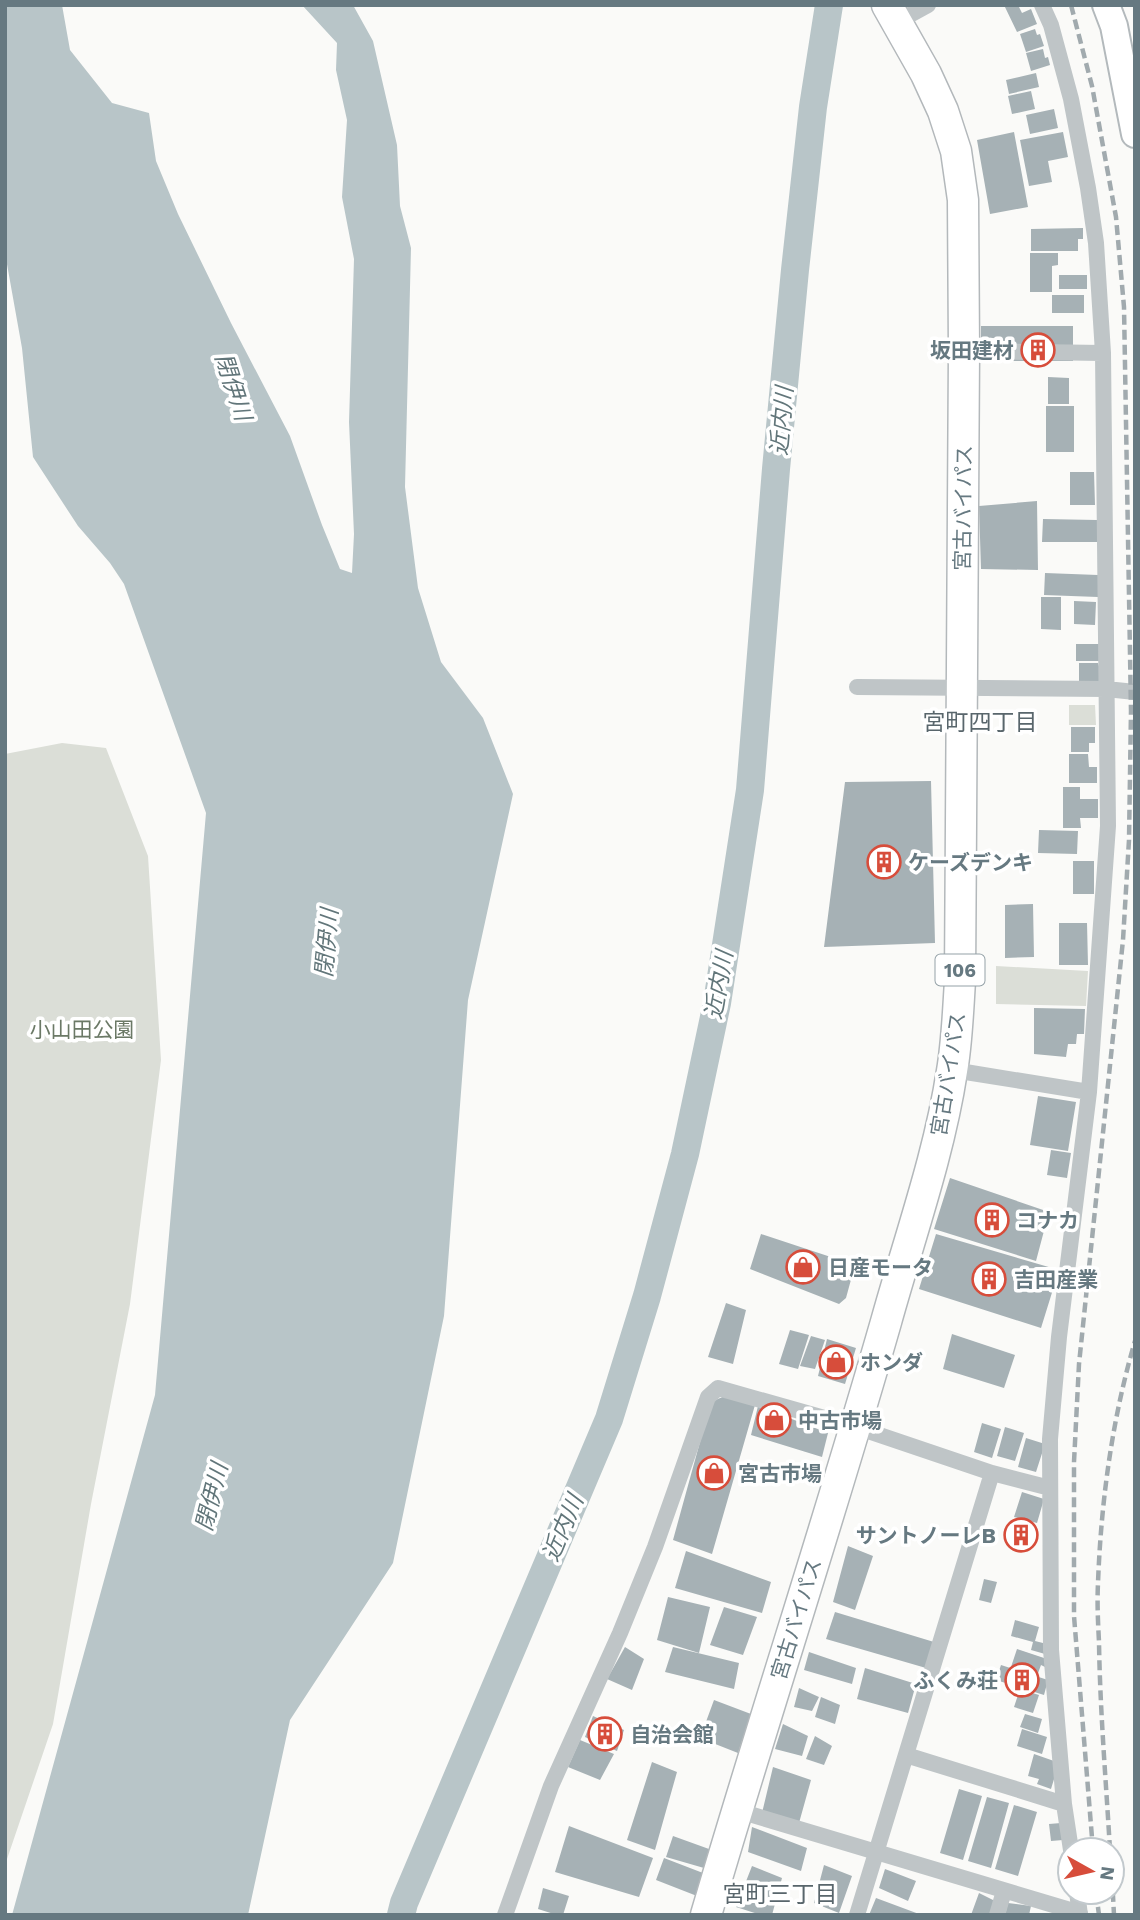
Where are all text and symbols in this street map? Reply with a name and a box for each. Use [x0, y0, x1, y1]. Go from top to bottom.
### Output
building icon: 坂田建材 [1019, 331, 1057, 369]
place label: 坂田建材 [930, 338, 1014, 363]
water label: 閉伊川 [209, 350, 257, 427]
water label: 近内川 [766, 382, 799, 457]
street label: 宮古バイパス [949, 445, 977, 571]
district label: 宮町四丁目 [923, 709, 1038, 736]
building icon: ケーズデンキ [865, 843, 903, 881]
place label: ケーズデンキ [908, 850, 1033, 875]
water label: 閉伊川 [311, 904, 344, 979]
water label: 近内川 [700, 946, 739, 1021]
road number: 106 [936, 954, 984, 986]
street label: 宮古バイパス [926, 1010, 970, 1138]
park label: 小山田公園 [30, 1017, 135, 1042]
building icon: コナカ [973, 1201, 1011, 1239]
place label: コナカ [1016, 1208, 1079, 1233]
shop icon: 日産モータ [784, 1248, 822, 1286]
place label: 日産モータ [828, 1255, 933, 1280]
building icon: 吉田産業 [970, 1260, 1008, 1298]
place label: 吉田産業 [1014, 1267, 1098, 1292]
shop icon: ホンダ [817, 1343, 855, 1381]
place label: ホンダ [860, 1350, 923, 1375]
shop icon: 中古市場 [755, 1401, 793, 1439]
place label: 中古市場 [798, 1408, 882, 1433]
shop icon: 宮古市場 [695, 1454, 733, 1492]
water label: 閉伊川 [191, 1457, 234, 1534]
place label: 宮古市場 [738, 1461, 822, 1486]
water label: 近内川 [537, 1488, 590, 1565]
building icon: サントノーレB [1002, 1516, 1040, 1554]
place label: サントノーレB [856, 1523, 996, 1548]
street label: 宮古バイパス [766, 1555, 826, 1683]
building icon: ふくみ荘 [1003, 1661, 1041, 1699]
place label: ふくみ荘 [913, 1668, 998, 1693]
building icon: 自治会館 [586, 1715, 624, 1753]
place label: 自治会館 [630, 1722, 714, 1747]
north arrow [1056, 1836, 1126, 1906]
text: N [1095, 1865, 1120, 1882]
district label: 宮町三丁目 [723, 1881, 838, 1908]

